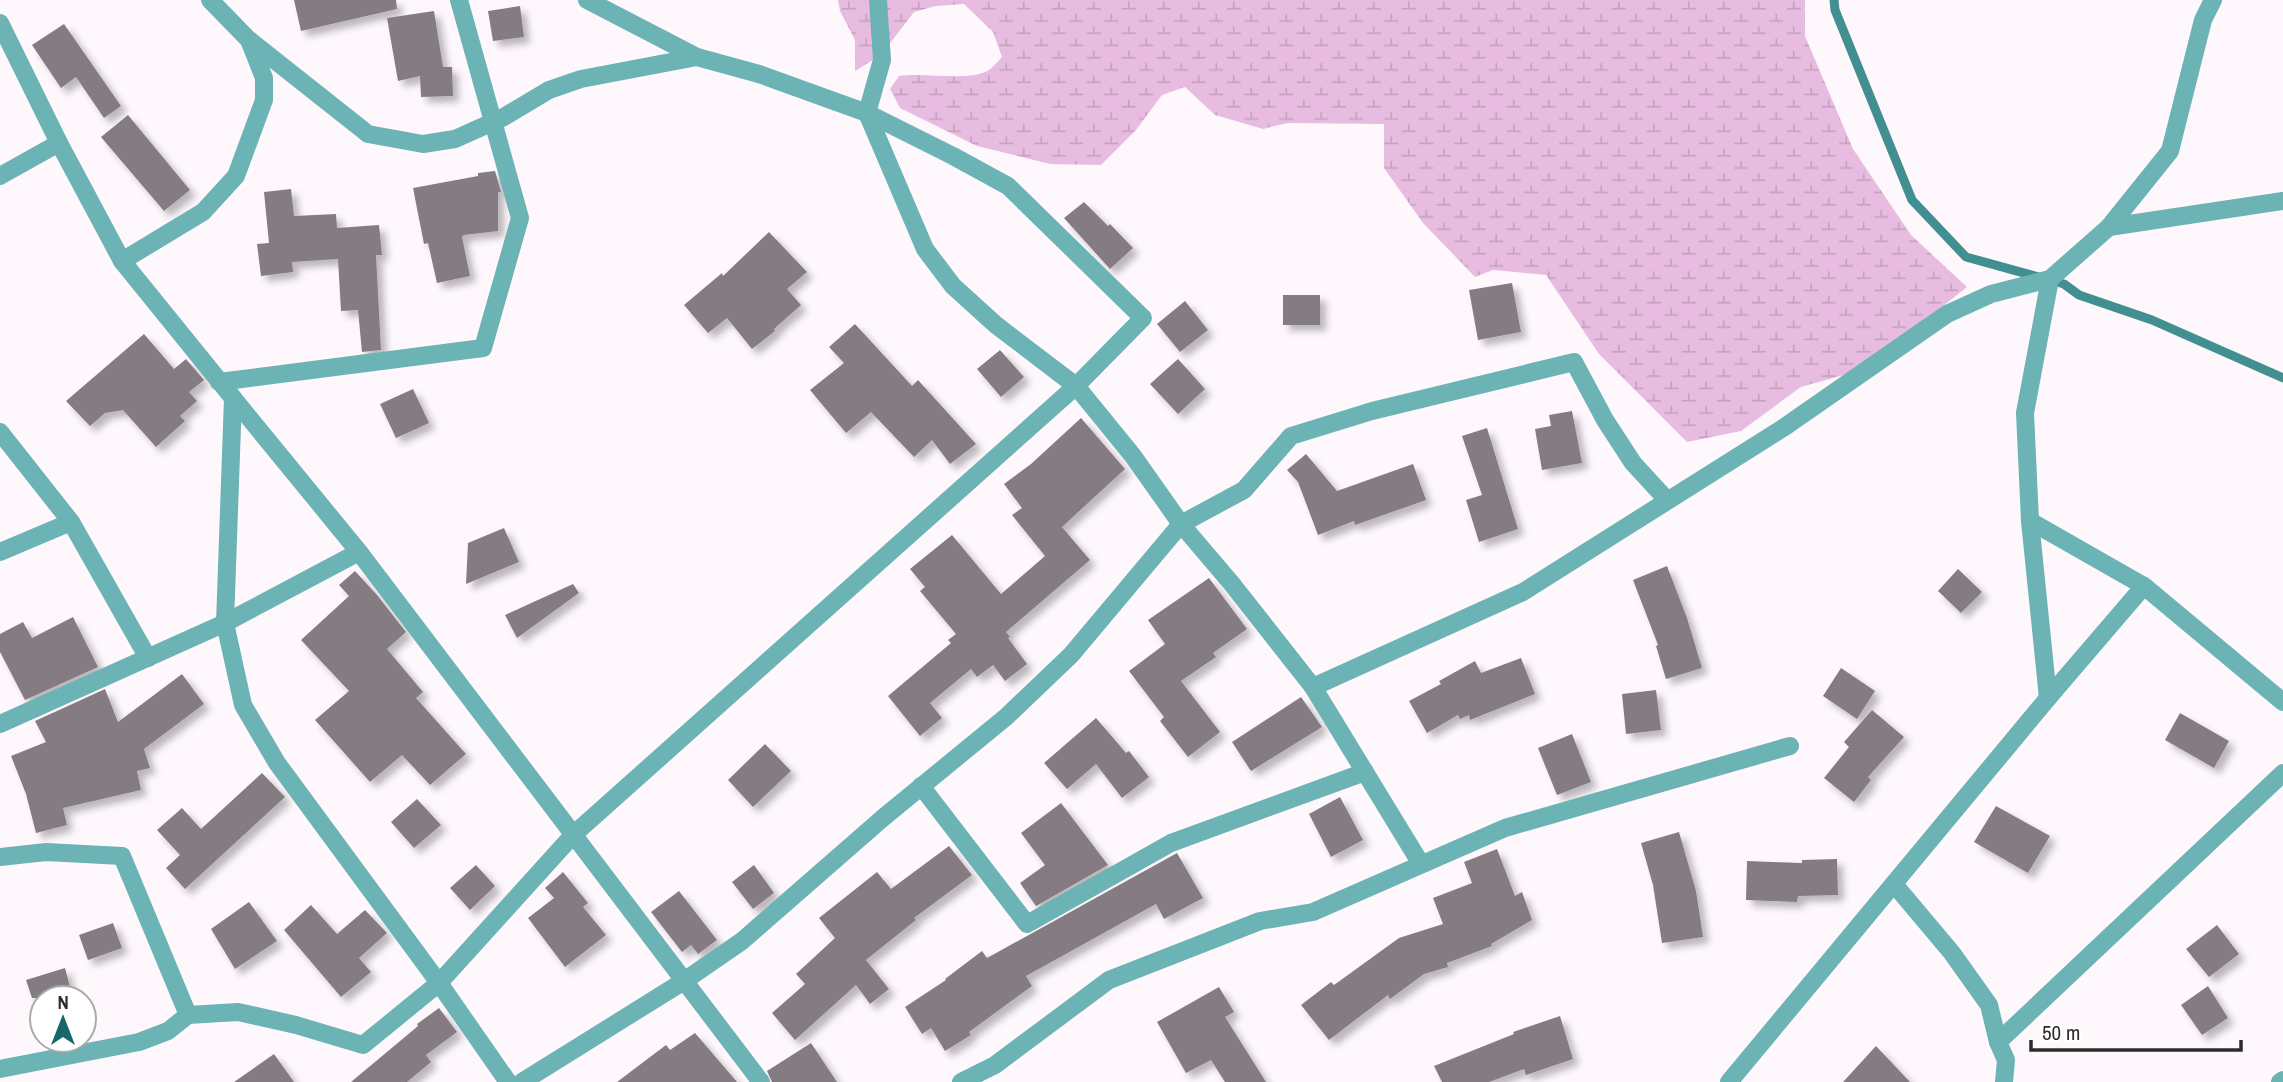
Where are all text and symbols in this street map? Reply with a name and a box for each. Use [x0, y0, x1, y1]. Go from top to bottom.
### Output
north arrow [28, 984, 98, 1054]
text: N [57, 989, 69, 1015]
scale bar [2031, 1009, 2241, 1052]
text: 50 m [2042, 1018, 2080, 1047]

